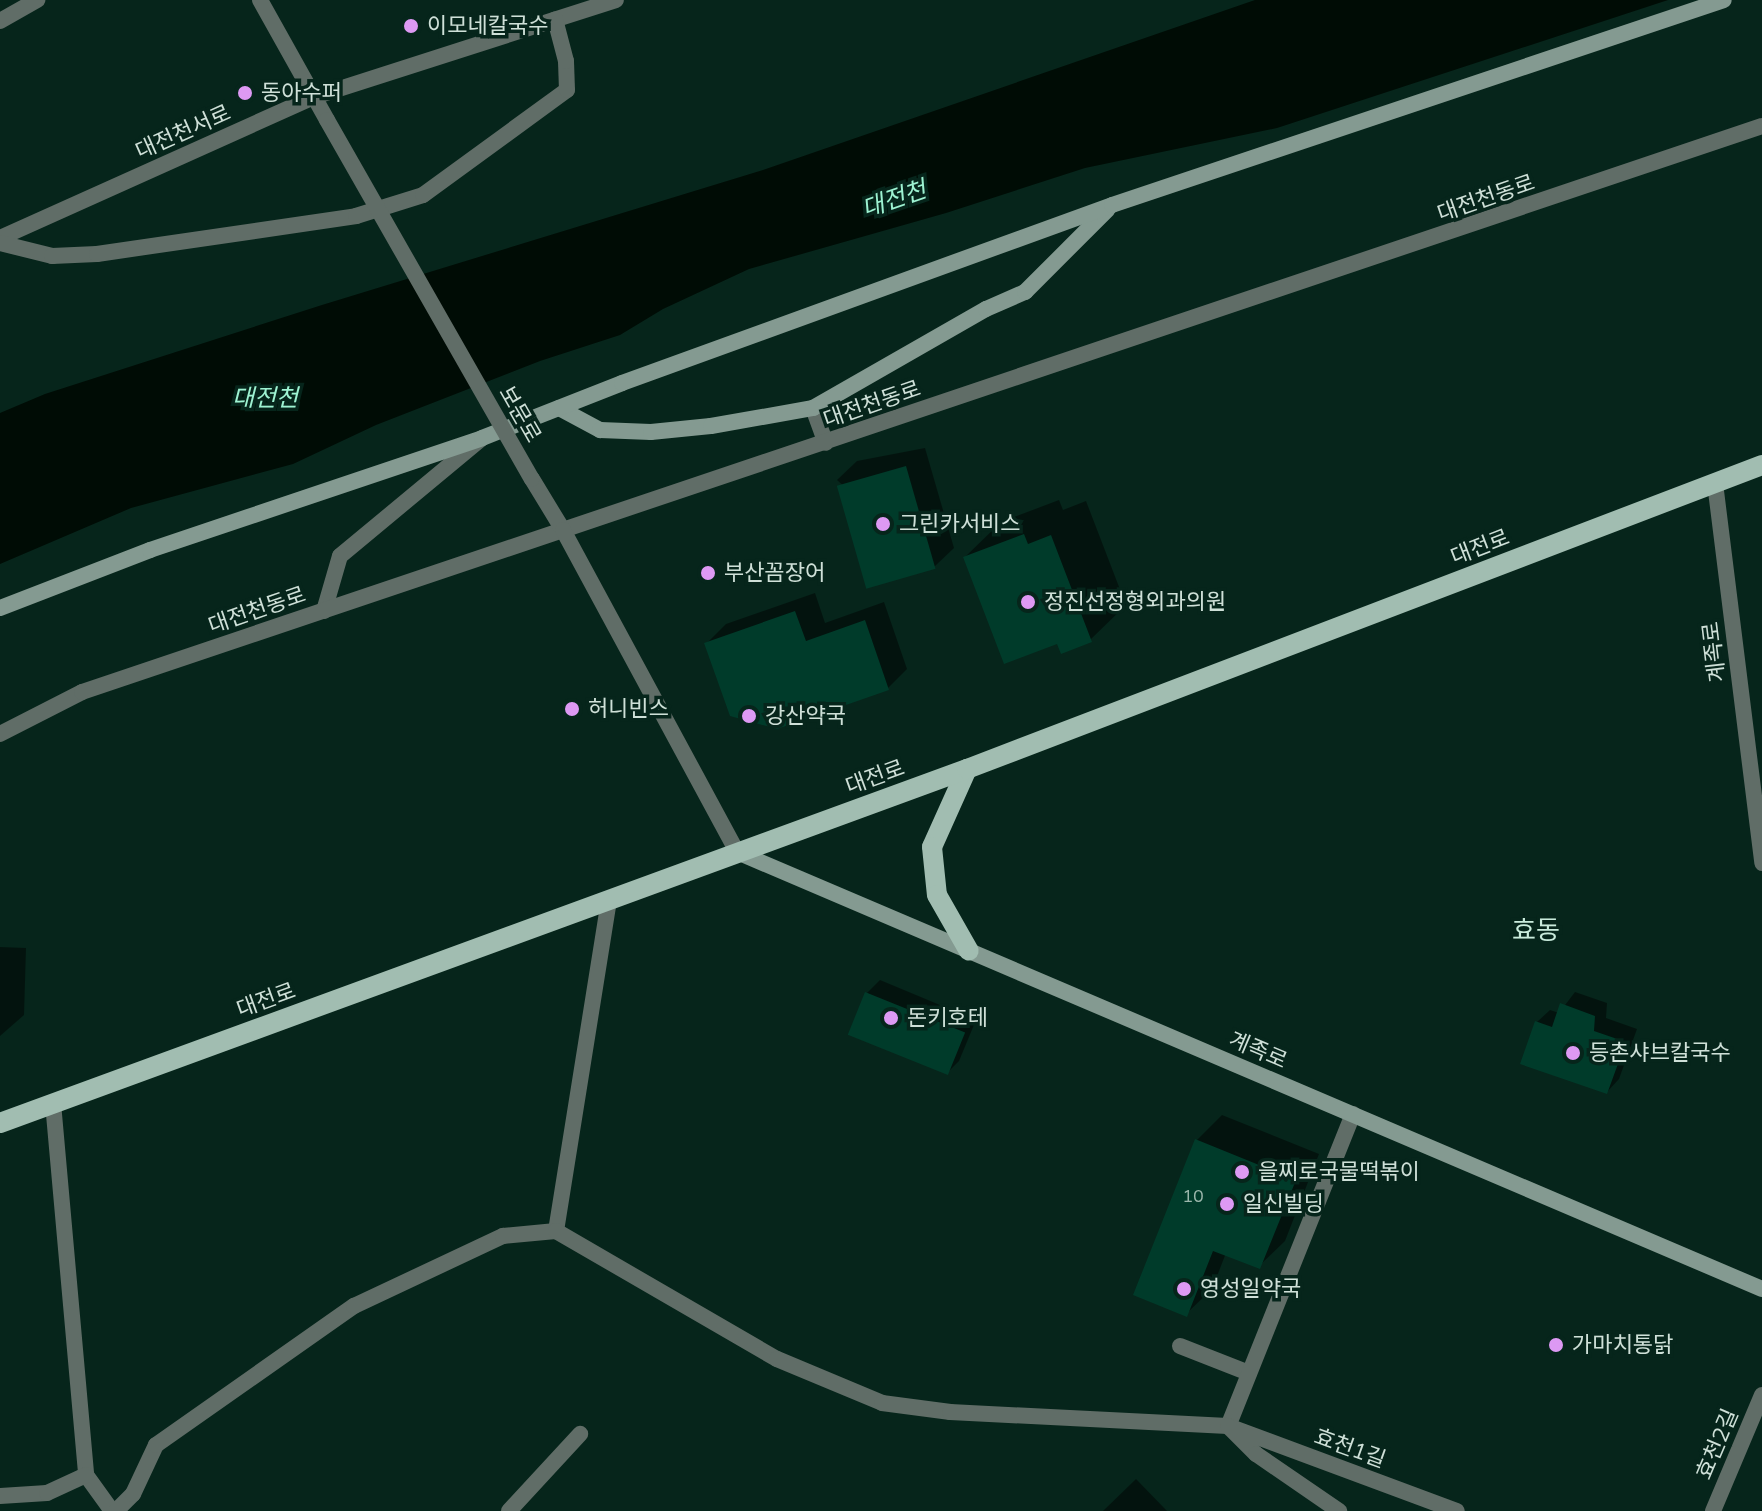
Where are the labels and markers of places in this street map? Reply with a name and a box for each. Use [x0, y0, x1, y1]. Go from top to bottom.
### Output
place label: 이모네칼국수 [427, 13, 548, 39]
marker: 이모네칼국수 [402, 17, 420, 35]
place label: 동아수퍼 [261, 80, 342, 106]
marker: 동아수퍼 [236, 84, 254, 102]
place label: 그린카서비스 [899, 511, 1020, 537]
marker: 그린카서비스 [874, 515, 892, 533]
place label: 부산꼼장어 [724, 560, 825, 586]
marker: 부산꼼장어 [699, 564, 717, 582]
place label: 정진선정형외과의원 [1044, 589, 1226, 615]
marker: 정진선정형외과의원 [1019, 593, 1037, 611]
place label: 허니빈스 [588, 696, 669, 722]
marker: 허니빈스 [563, 700, 581, 718]
place label: 강산약국 [765, 703, 846, 729]
marker: 강산약국 [740, 707, 758, 725]
place label: 돈키호테 [907, 1005, 988, 1031]
marker: 돈키호테 [882, 1009, 900, 1027]
place label: 등촌샤브칼국수 [1589, 1040, 1731, 1066]
marker: 등촌샤브칼국수 [1564, 1044, 1582, 1062]
place label: 을찌로국물떡볶이 [1258, 1159, 1420, 1185]
marker: 을찌로국물떡볶이 [1233, 1163, 1251, 1181]
place label: 일신빌딩 [1243, 1191, 1324, 1217]
marker: 일신빌딩 [1218, 1195, 1236, 1213]
place label: 영성일약국 [1200, 1276, 1301, 1302]
marker: 영성일약국 [1175, 1280, 1193, 1298]
place label: 가마치통닭 [1572, 1332, 1673, 1358]
marker: 가마치통닭 [1547, 1336, 1565, 1354]

